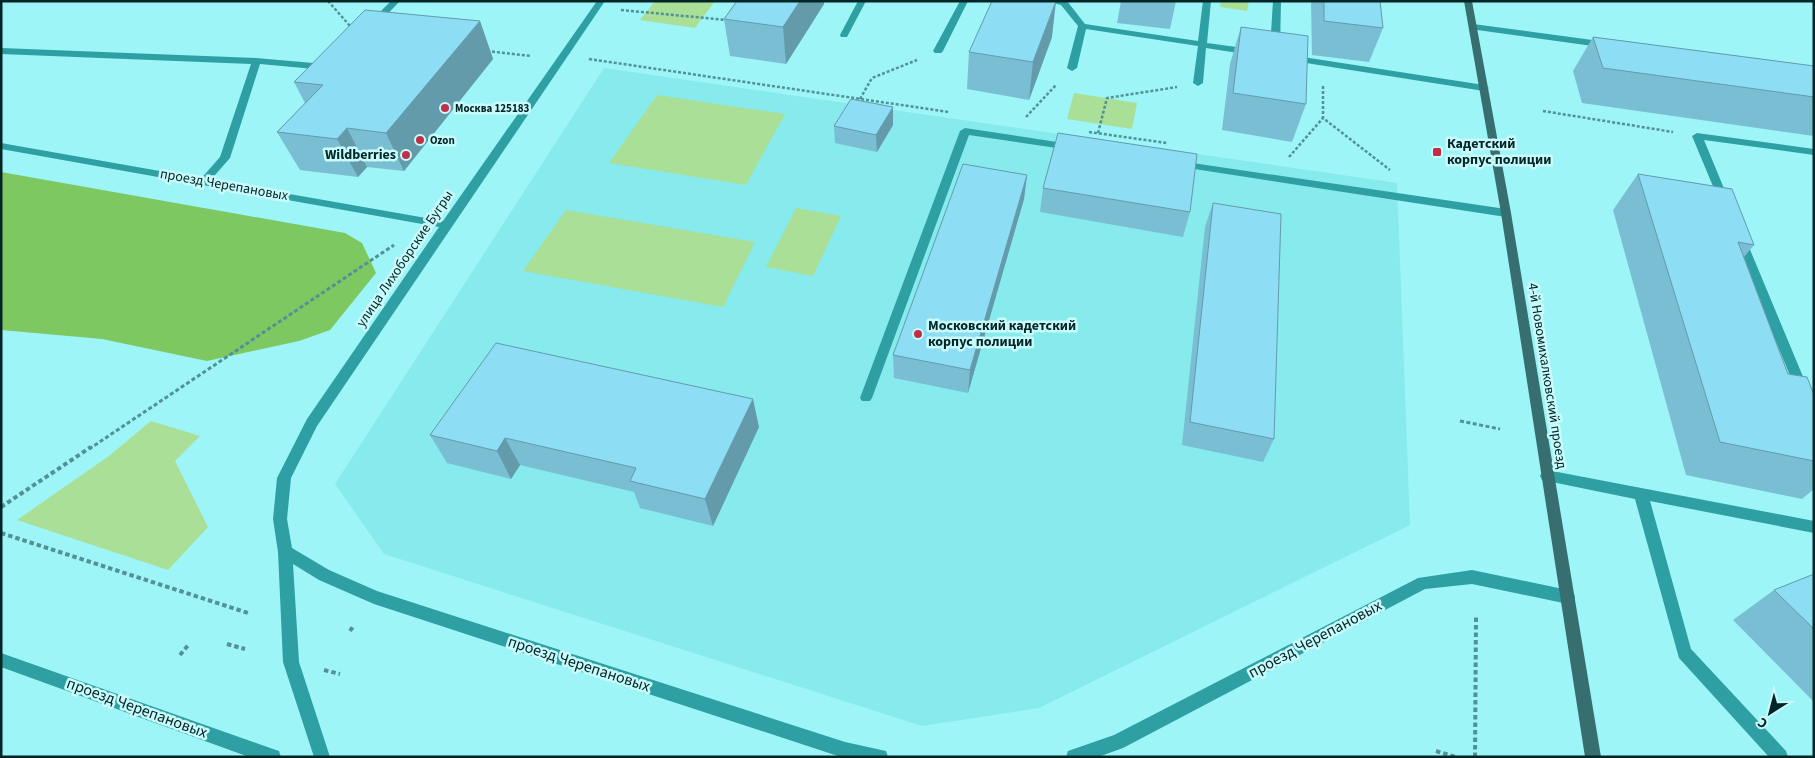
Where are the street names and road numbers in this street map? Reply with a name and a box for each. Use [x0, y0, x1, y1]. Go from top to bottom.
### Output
street label: проезд Черепановых [158, 164, 290, 206]
street label: улица Лихоборские Бугры [352, 187, 458, 331]
street label: 4-й Новомихалковский проезд [1522, 282, 1572, 471]
street label: проезд Черепановых [1244, 594, 1386, 684]
street label: проезд Черепановых [505, 631, 653, 697]
street label: проезд Черепановых [64, 672, 210, 744]

